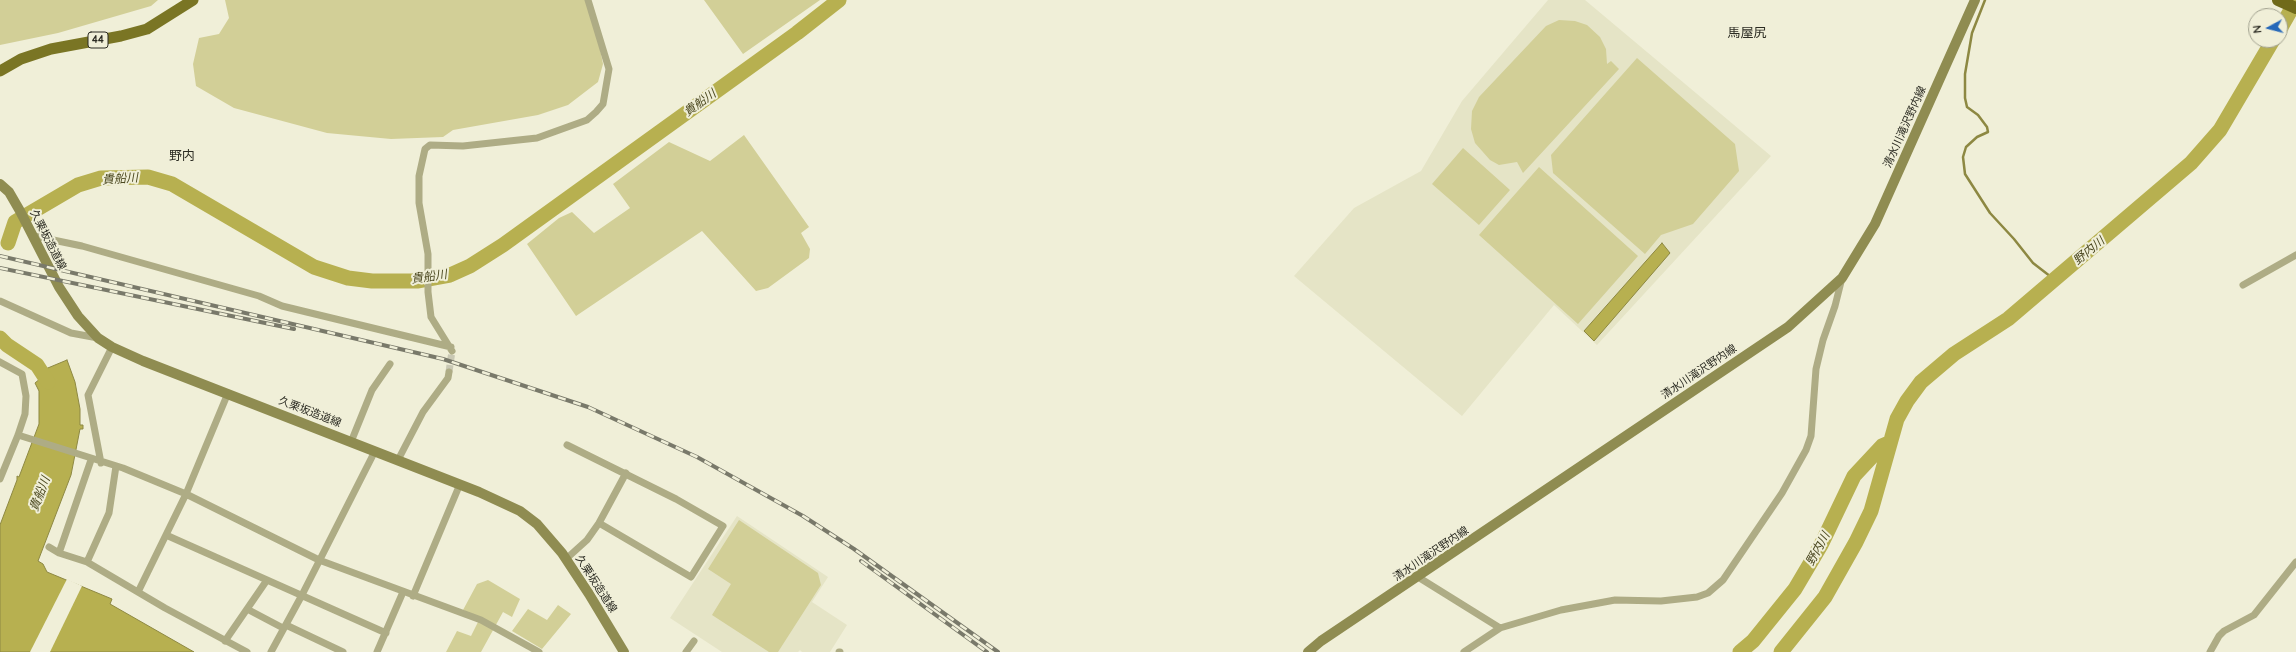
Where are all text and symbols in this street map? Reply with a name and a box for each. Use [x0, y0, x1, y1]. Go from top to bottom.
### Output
north arrow [2248, 8, 2288, 48]
text: N [2250, 24, 2265, 34]
district label: 馬屋尻 [1728, 25, 1766, 41]
road number: 44 [88, 32, 108, 48]
street label: 清水川滝沢野内線 [1881, 84, 1929, 170]
water label: 貴船川 [681, 87, 719, 119]
district label: 野内 [169, 148, 195, 164]
water label: 貴船川 [102, 171, 138, 187]
street label: 久栗坂造道線 [27, 208, 69, 272]
water label: 野内川 [2071, 234, 2107, 268]
water label: 貴船川 [410, 267, 448, 287]
street label: 清水川滝沢野内線 [1659, 342, 1739, 402]
street label: 久栗坂造道線 [277, 394, 343, 430]
water label: 貴船川 [27, 475, 53, 513]
street label: 清水川滝沢野内線 [1391, 524, 1471, 584]
water label: 野内川 [1803, 530, 1833, 568]
street label: 久栗坂造道線 [572, 553, 620, 615]

